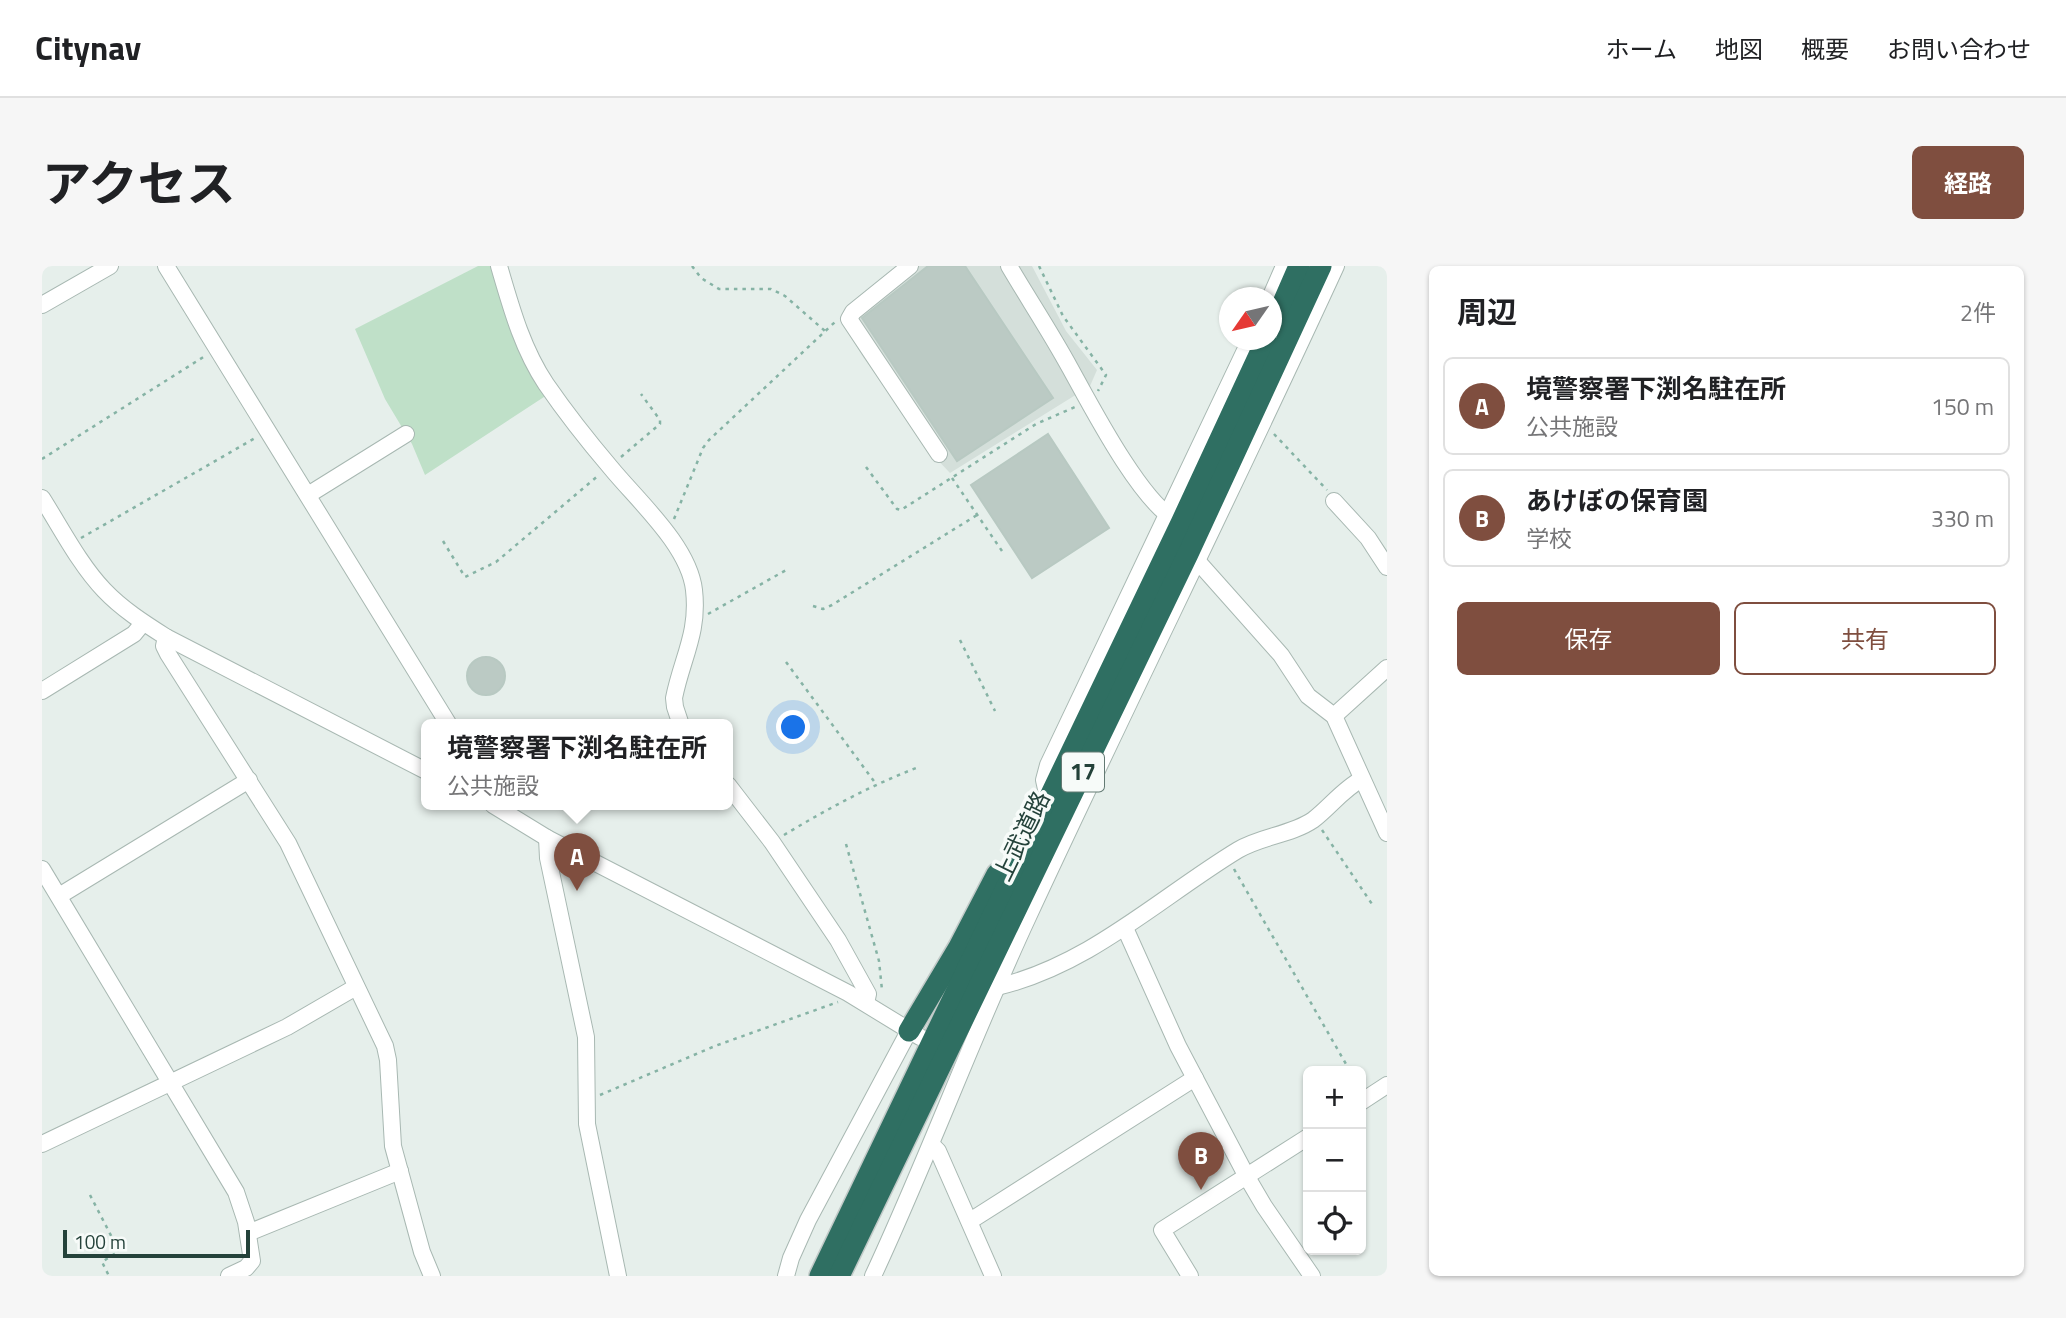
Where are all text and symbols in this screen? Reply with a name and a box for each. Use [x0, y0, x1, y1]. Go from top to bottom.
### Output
text: Citynav [35, 23, 141, 73]
text: ホーム [1606, 31, 1677, 67]
text: 地図 [1715, 31, 1763, 67]
text: 概要 [1801, 31, 1849, 67]
text: お問い合わせ [1887, 31, 2031, 67]
text: アクセス [42, 145, 236, 220]
button: 経路 [1912, 146, 2024, 219]
north arrow [1219, 287, 1282, 350]
text: 周辺 [1457, 289, 1517, 335]
text: 2件 [1960, 295, 1996, 330]
text: 境警察署下渕名駐在所 [1526, 369, 1786, 408]
text: A [1475, 389, 1489, 424]
text: 150 m [1931, 389, 1994, 424]
text: 公共施設 [1526, 409, 1618, 444]
text: あけぼの保育園 [1526, 481, 1708, 520]
text: B [1475, 501, 1489, 536]
text: 330 m [1931, 501, 1994, 536]
text: 学校 [1526, 521, 1572, 556]
button: 保存 [1457, 602, 1720, 675]
button: 共有 [1734, 602, 1996, 675]
your location [776, 710, 810, 744]
popup [421, 719, 733, 810]
text: 境警察署下渕名駐在所 [447, 728, 707, 767]
road number: 17 [1062, 752, 1104, 792]
text: 公共施設 [447, 768, 539, 803]
street label: 上武道路 [984, 785, 1058, 887]
pin: A [554, 833, 600, 891]
map controls [1303, 1066, 1366, 1255]
button: + [1303, 1066, 1366, 1129]
button: − [1303, 1129, 1366, 1192]
pin: B [1178, 1132, 1224, 1190]
button: locate [1303, 1192, 1366, 1255]
scale bar [63, 1227, 250, 1259]
text: 100 m [74, 1227, 126, 1256]

